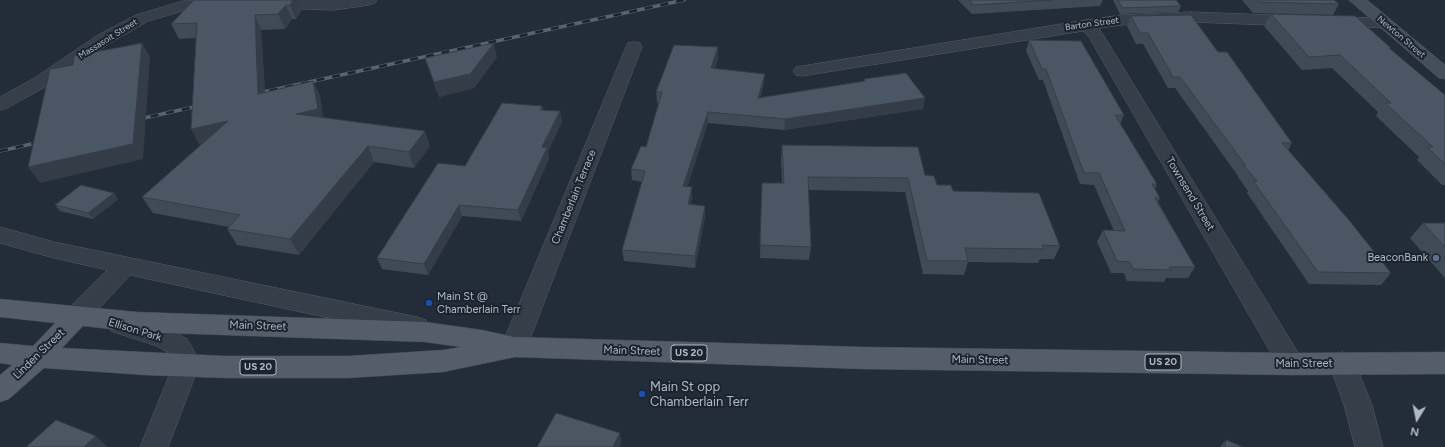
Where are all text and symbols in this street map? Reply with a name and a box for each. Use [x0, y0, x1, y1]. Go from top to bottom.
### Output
street label: Newton Street [1375, 14, 1427, 60]
street label: Barton Street [1064, 15, 1120, 33]
street label: Massasoit Street [77, 17, 139, 61]
street label: Chamberlain Terrace [549, 148, 599, 246]
street label: Townsend Street [1163, 155, 1217, 233]
place label: BeaconBank [1367, 251, 1428, 265]
marker: BeaconBank [1431, 253, 1441, 263]
place label: Main St @ Chamberlain Terr [437, 290, 520, 316]
marker: Main St @ Chamberlain Terr [424, 298, 434, 308]
street label: Ellison Park [107, 316, 163, 344]
street label: Main Street [229, 318, 287, 334]
street label: Linden Street [10, 326, 68, 382]
street label: Main Street [603, 343, 661, 359]
road number: US 20 [671, 345, 707, 361]
street label: Main Street [951, 353, 1009, 367]
road number: US 20 [1145, 354, 1181, 370]
street label: Main Street [1275, 357, 1333, 371]
road number: US 20 [240, 359, 276, 375]
place label: Main St opp Chamberlain Terr [650, 379, 749, 410]
marker: Main St opp Chamberlain Terr [637, 389, 647, 399]
north arrow [1397, 399, 1437, 439]
text: N [1410, 424, 1420, 438]

